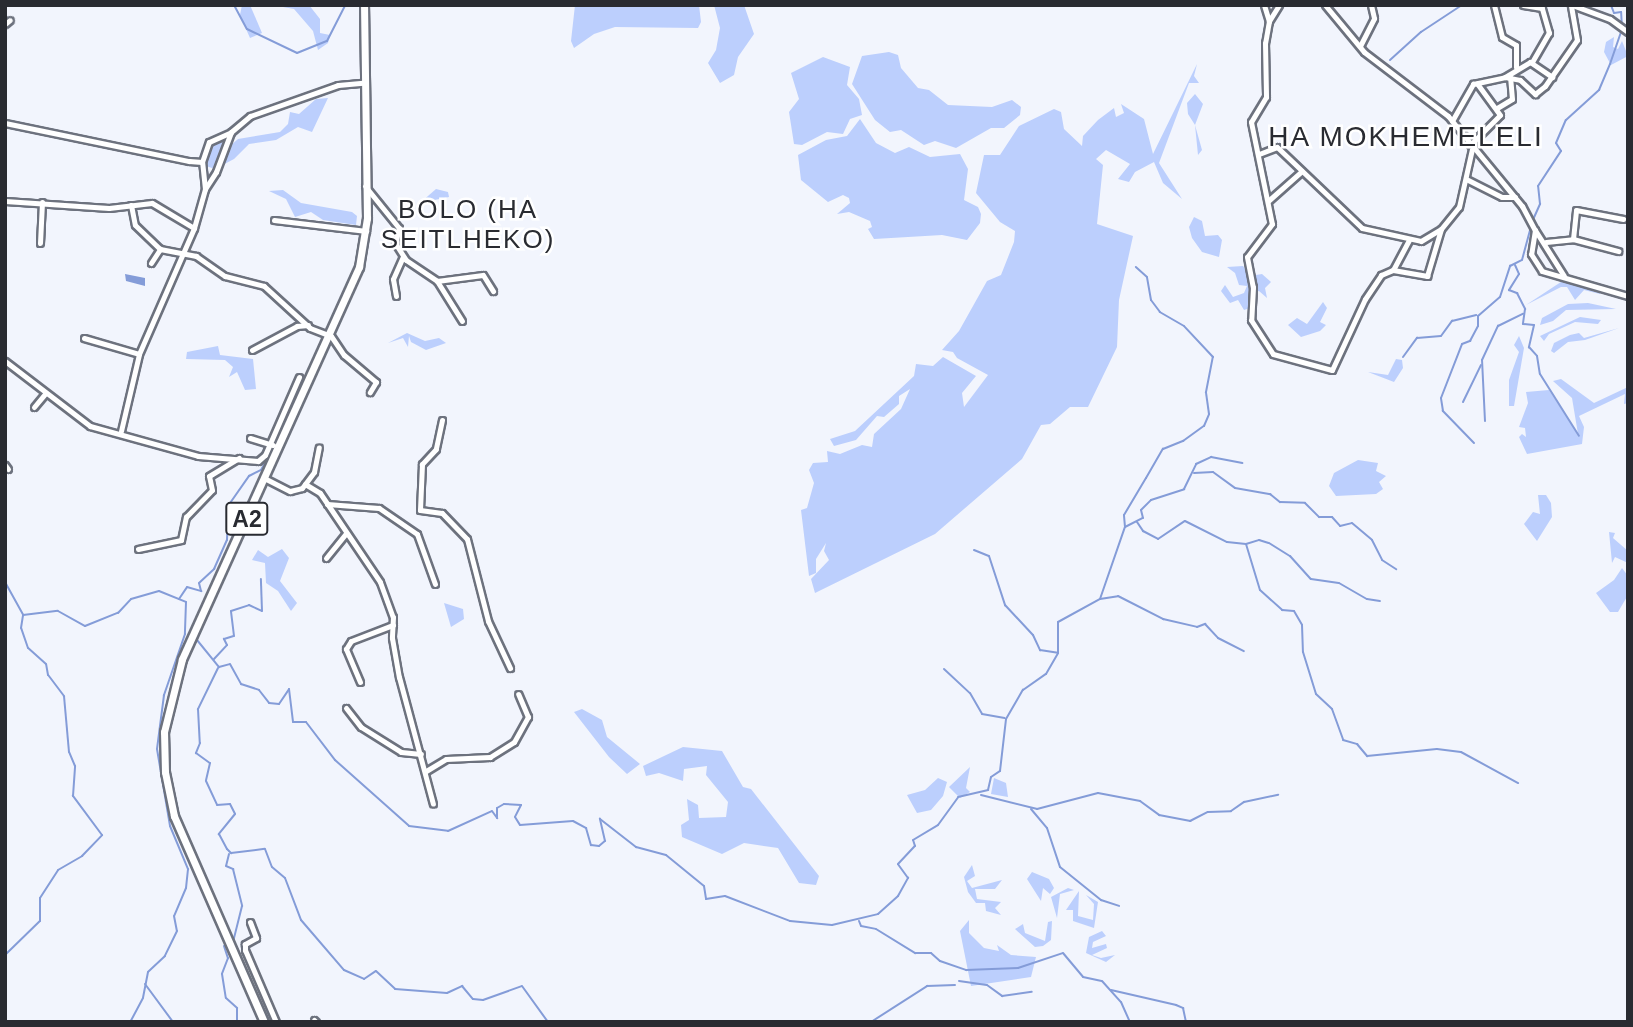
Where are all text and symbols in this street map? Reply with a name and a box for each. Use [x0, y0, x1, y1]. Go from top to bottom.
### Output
district label: HA MOKHEMELELI [1269, 120, 1543, 154]
district label: BOLO (HA SEITLHEKO) [382, 194, 554, 256]
road number: A2 [224, 499, 270, 538]

